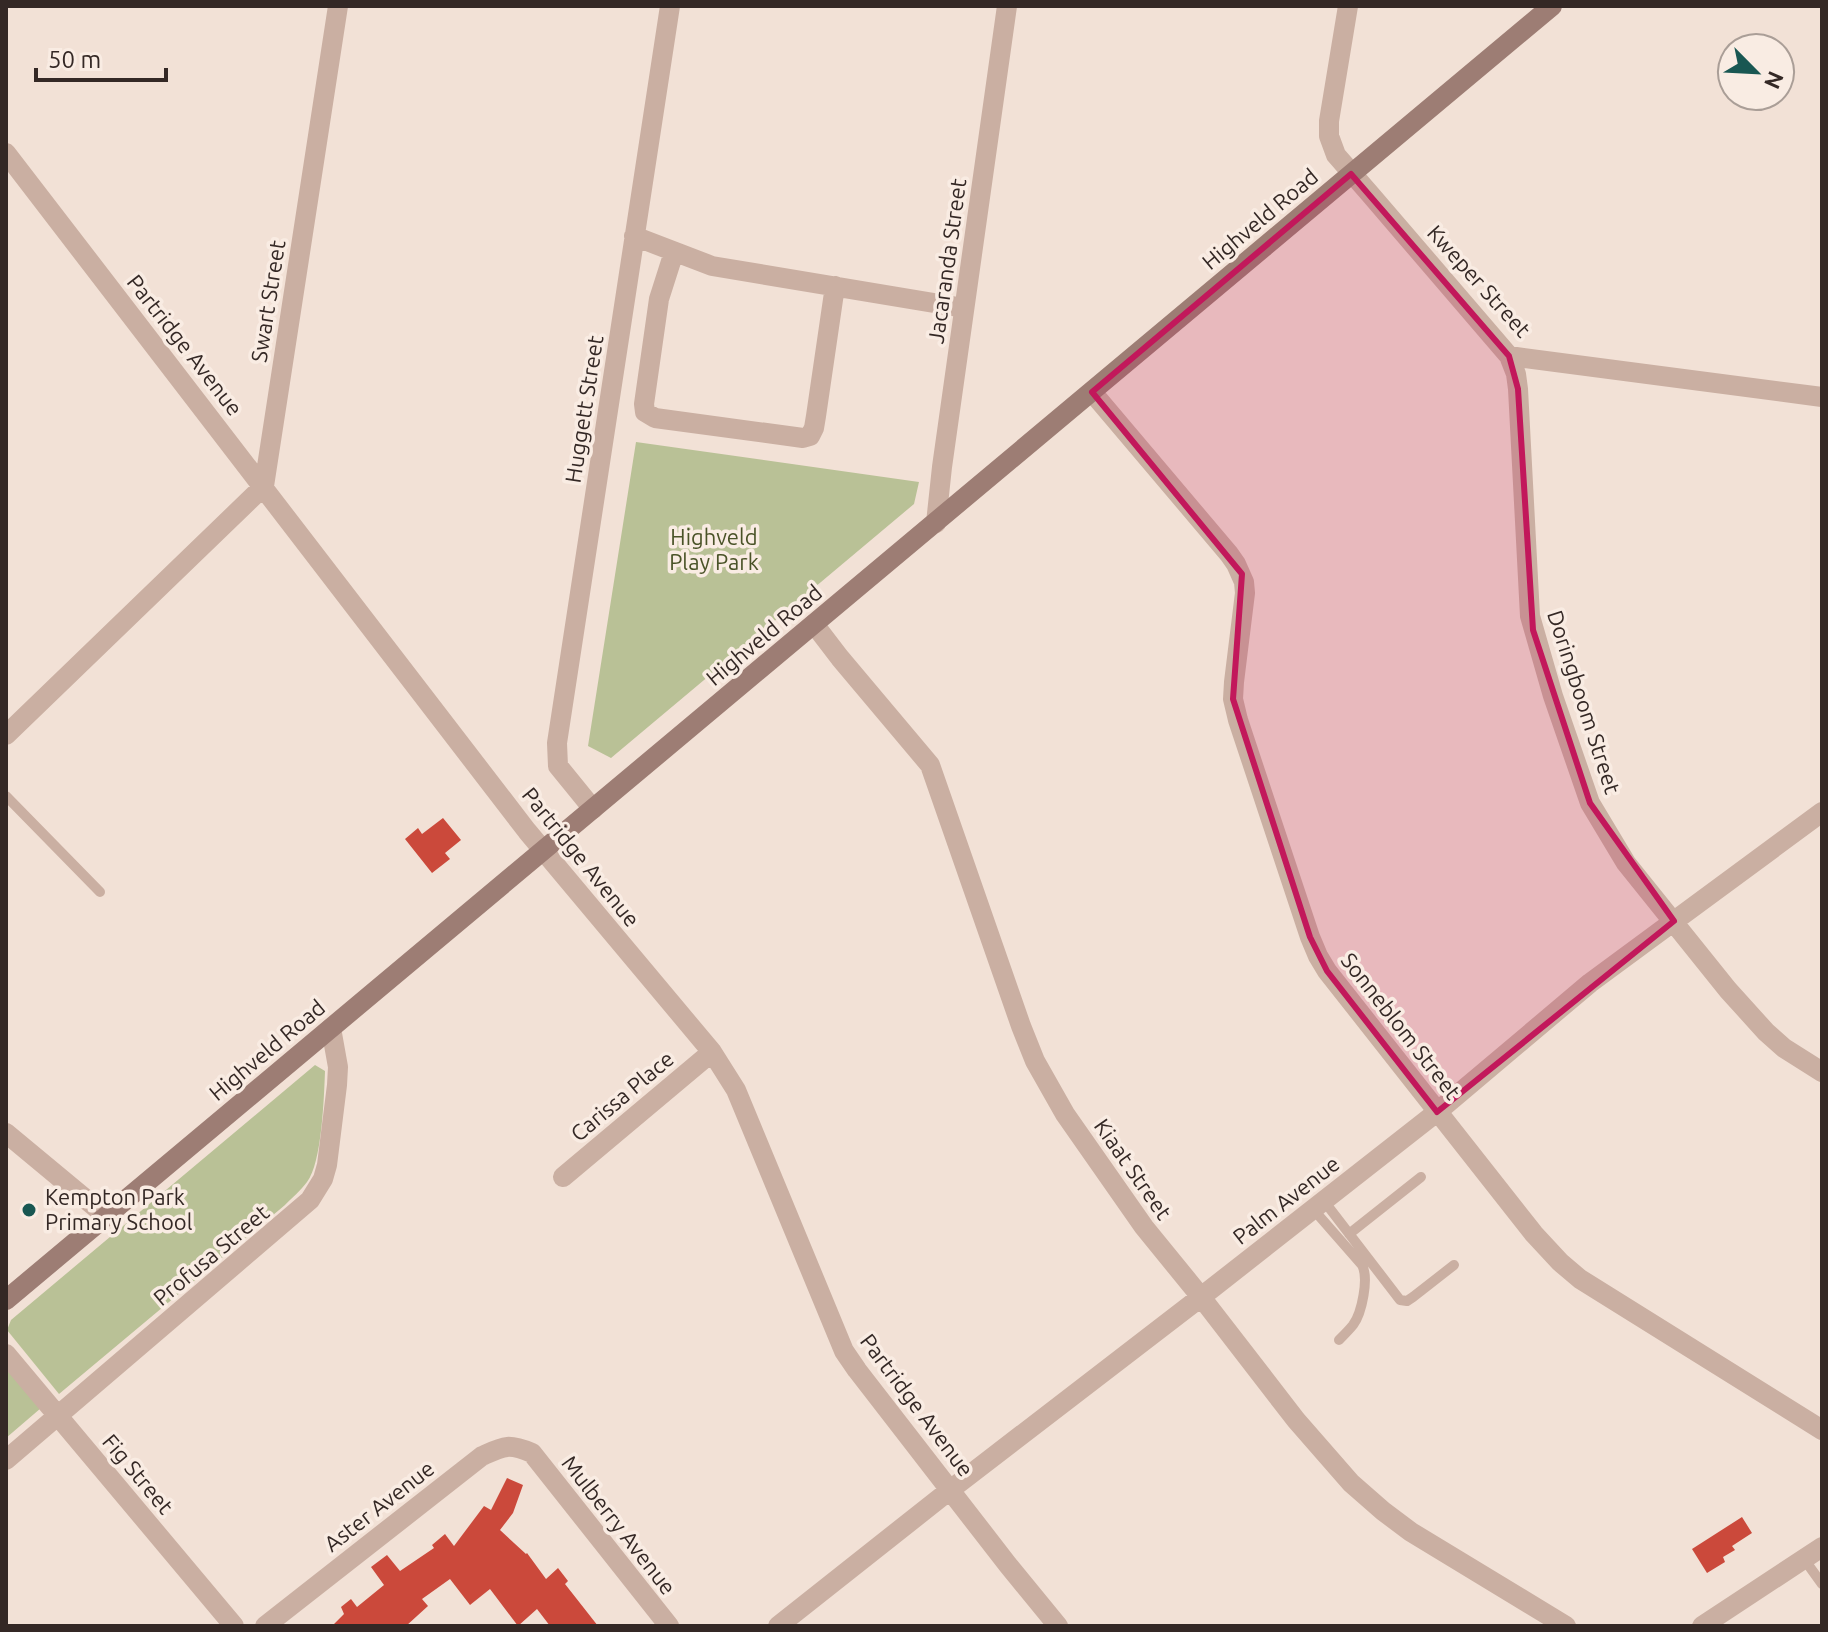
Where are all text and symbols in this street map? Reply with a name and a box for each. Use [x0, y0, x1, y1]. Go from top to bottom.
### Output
scale bar [36, 32, 166, 82]
north arrow [1716, 32, 1796, 112]
text: 50 m [48, 46, 101, 73]
text: N [1760, 68, 1789, 93]
street label: Highveld Road [1197, 163, 1323, 274]
street label: Jacaranda Street [923, 176, 971, 345]
street label: Kweper Street [1423, 220, 1536, 342]
street label: Swart Street [246, 238, 290, 364]
street label: Partridge Avenue [123, 269, 248, 420]
street label: Huggett Street [559, 333, 608, 485]
park label: Highveld Play Park [669, 524, 759, 574]
street label: Highveld Road [701, 579, 827, 690]
street label: Doringboom Street [1543, 607, 1626, 797]
street label: Partridge Avenue [518, 782, 645, 931]
street label: Sonneblom Street [1337, 948, 1466, 1104]
street label: Highveld Road [204, 994, 330, 1105]
street label: Carissa Place [565, 1045, 678, 1146]
street label: Kiaat Street [1090, 1114, 1177, 1224]
street label: Palm Avenue [1227, 1150, 1344, 1249]
place label: Kempton Park Primary School [45, 1184, 193, 1234]
street label: Profusa Street [148, 1199, 274, 1310]
marker: Kempton Park Primary School [20, 1201, 38, 1219]
street label: Partridge Avenue [856, 1329, 979, 1481]
street label: Fig Street [98, 1429, 179, 1519]
street label: Mulberry Avenue [557, 1450, 681, 1599]
street label: Aster Avenue [319, 1455, 439, 1556]

